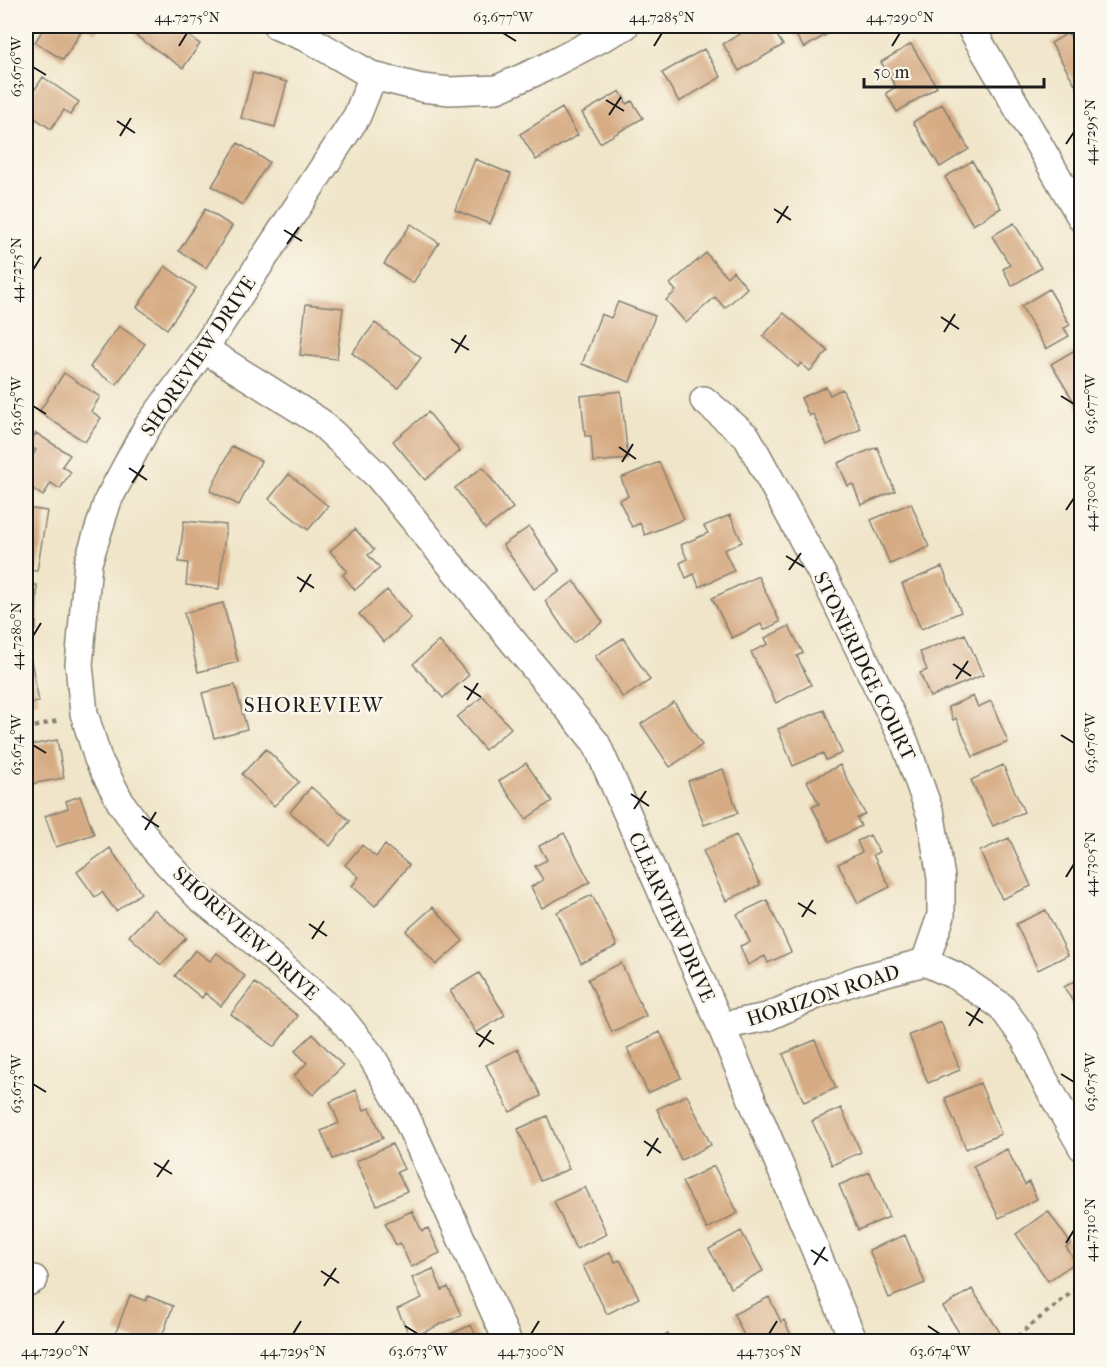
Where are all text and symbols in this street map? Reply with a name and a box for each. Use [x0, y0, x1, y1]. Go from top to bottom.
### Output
text: 44.7275°N [154, 8, 220, 26]
text: 63.677°W [473, 8, 534, 26]
text: 44.7285°N [629, 8, 696, 26]
text: 44.7290°N [866, 8, 935, 26]
text: 63.676°W [7, 35, 25, 97]
scale bar [864, 51, 1044, 89]
text: 50 m [873, 62, 910, 83]
text: 44.7295°N [1081, 98, 1099, 165]
text: 44.7275°N [7, 237, 25, 303]
street label: SHOREVIEW DRIVE [136, 272, 260, 441]
text: 63.677°W [1081, 373, 1099, 434]
text: 63.675°W [7, 375, 25, 436]
text: 44.7300°N [1081, 464, 1099, 532]
street label: STONERIDGE COURT [809, 568, 920, 765]
text: 44.7280°N [7, 601, 25, 670]
district label: SHOREVIEW [244, 693, 384, 717]
text: 63.676°W [1081, 711, 1099, 773]
text: 63.674°W [7, 713, 25, 776]
street label: CLEARVIEW DRIVE [624, 829, 719, 1006]
text: 44.7305°N [1081, 831, 1099, 897]
street label: SHOREVIEW DRIVE [168, 862, 323, 1005]
street label: HORIZON ROAD [744, 960, 903, 1031]
text: 63.675°W [1081, 1051, 1099, 1112]
text: 63.673°W [7, 1053, 25, 1113]
text: 44.7310°N [1081, 1197, 1099, 1262]
text: 44.7290°N [21, 1342, 90, 1360]
text: 44.7295°N [260, 1342, 327, 1360]
text: 63.673°W [389, 1342, 449, 1360]
text: 44.7300°N [497, 1342, 565, 1360]
text: 44.7305°N [736, 1342, 802, 1360]
text: 63.674°W [909, 1342, 972, 1360]

